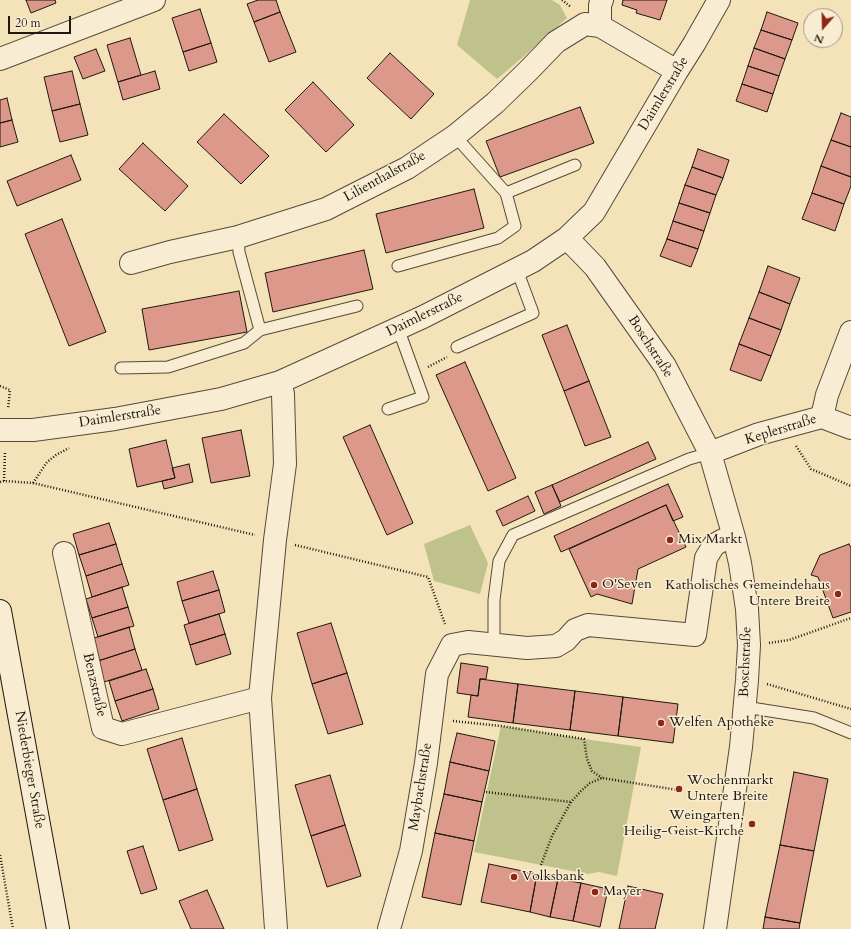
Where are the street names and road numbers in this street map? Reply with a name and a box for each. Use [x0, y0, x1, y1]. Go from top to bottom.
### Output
street label: Daimlerstraße [635, 54, 693, 134]
street label: Lilienthalstraße [341, 148, 429, 206]
street label: Daimlerstraße [384, 289, 466, 341]
street label: Boschstraße [624, 313, 676, 381]
street label: Daimlerstraße [78, 402, 162, 432]
street label: Keplerstraße [743, 411, 819, 449]
street label: Boschstraße [736, 626, 756, 698]
street label: Benzstraße [78, 651, 110, 719]
street label: Niederbieger Straße [10, 710, 48, 830]
street label: Maybachstraße [406, 742, 436, 832]

